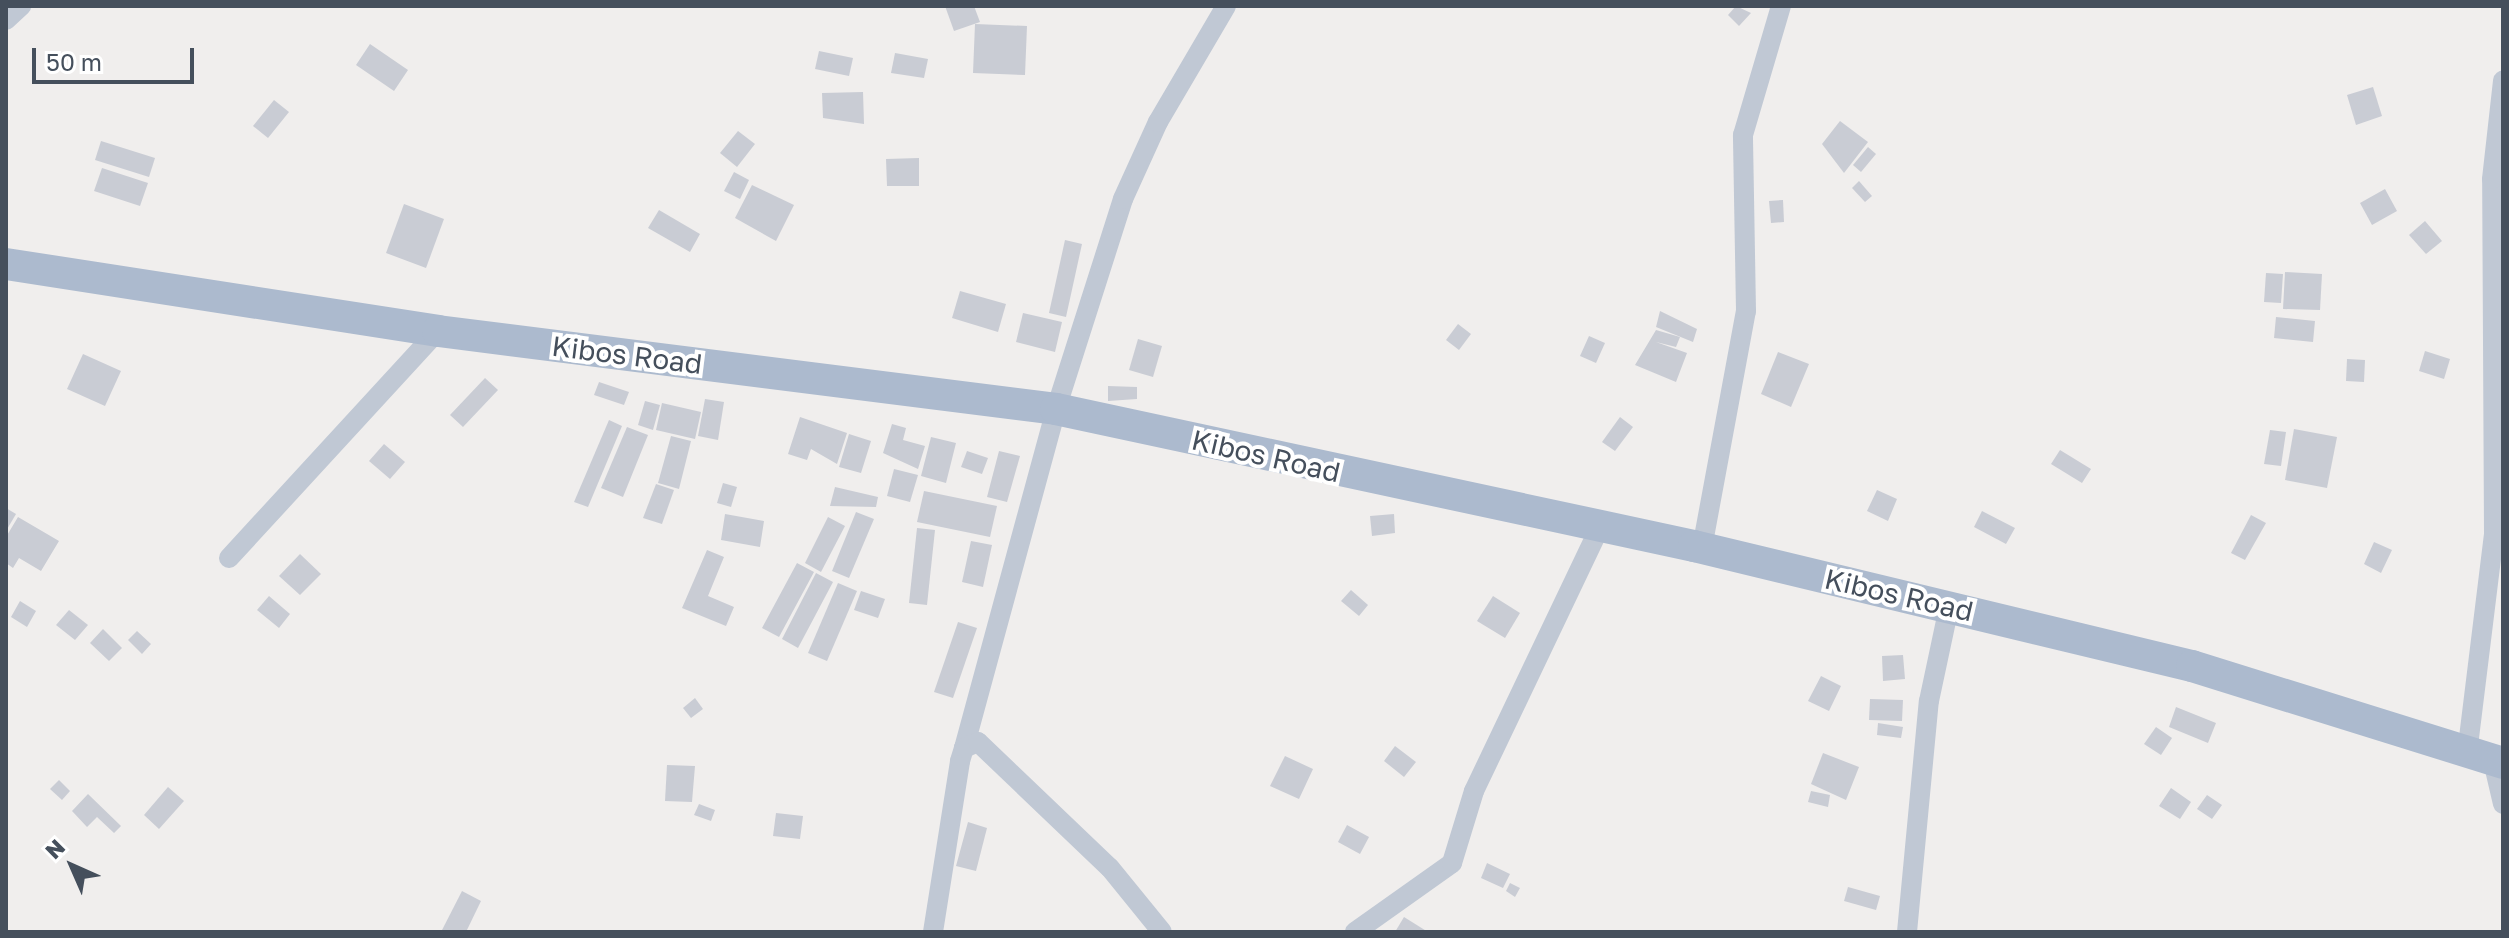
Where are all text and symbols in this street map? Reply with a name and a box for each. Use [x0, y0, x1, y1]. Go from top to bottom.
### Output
scale bar [36, 32, 198, 82]
text: 50 m [46, 47, 102, 76]
street label: Kibos Road [550, 329, 704, 381]
street label: Kibos Road [1189, 423, 1343, 489]
street label: Kibos Road [1822, 562, 1976, 628]
north arrow [32, 826, 112, 906]
text: N [39, 833, 70, 864]

